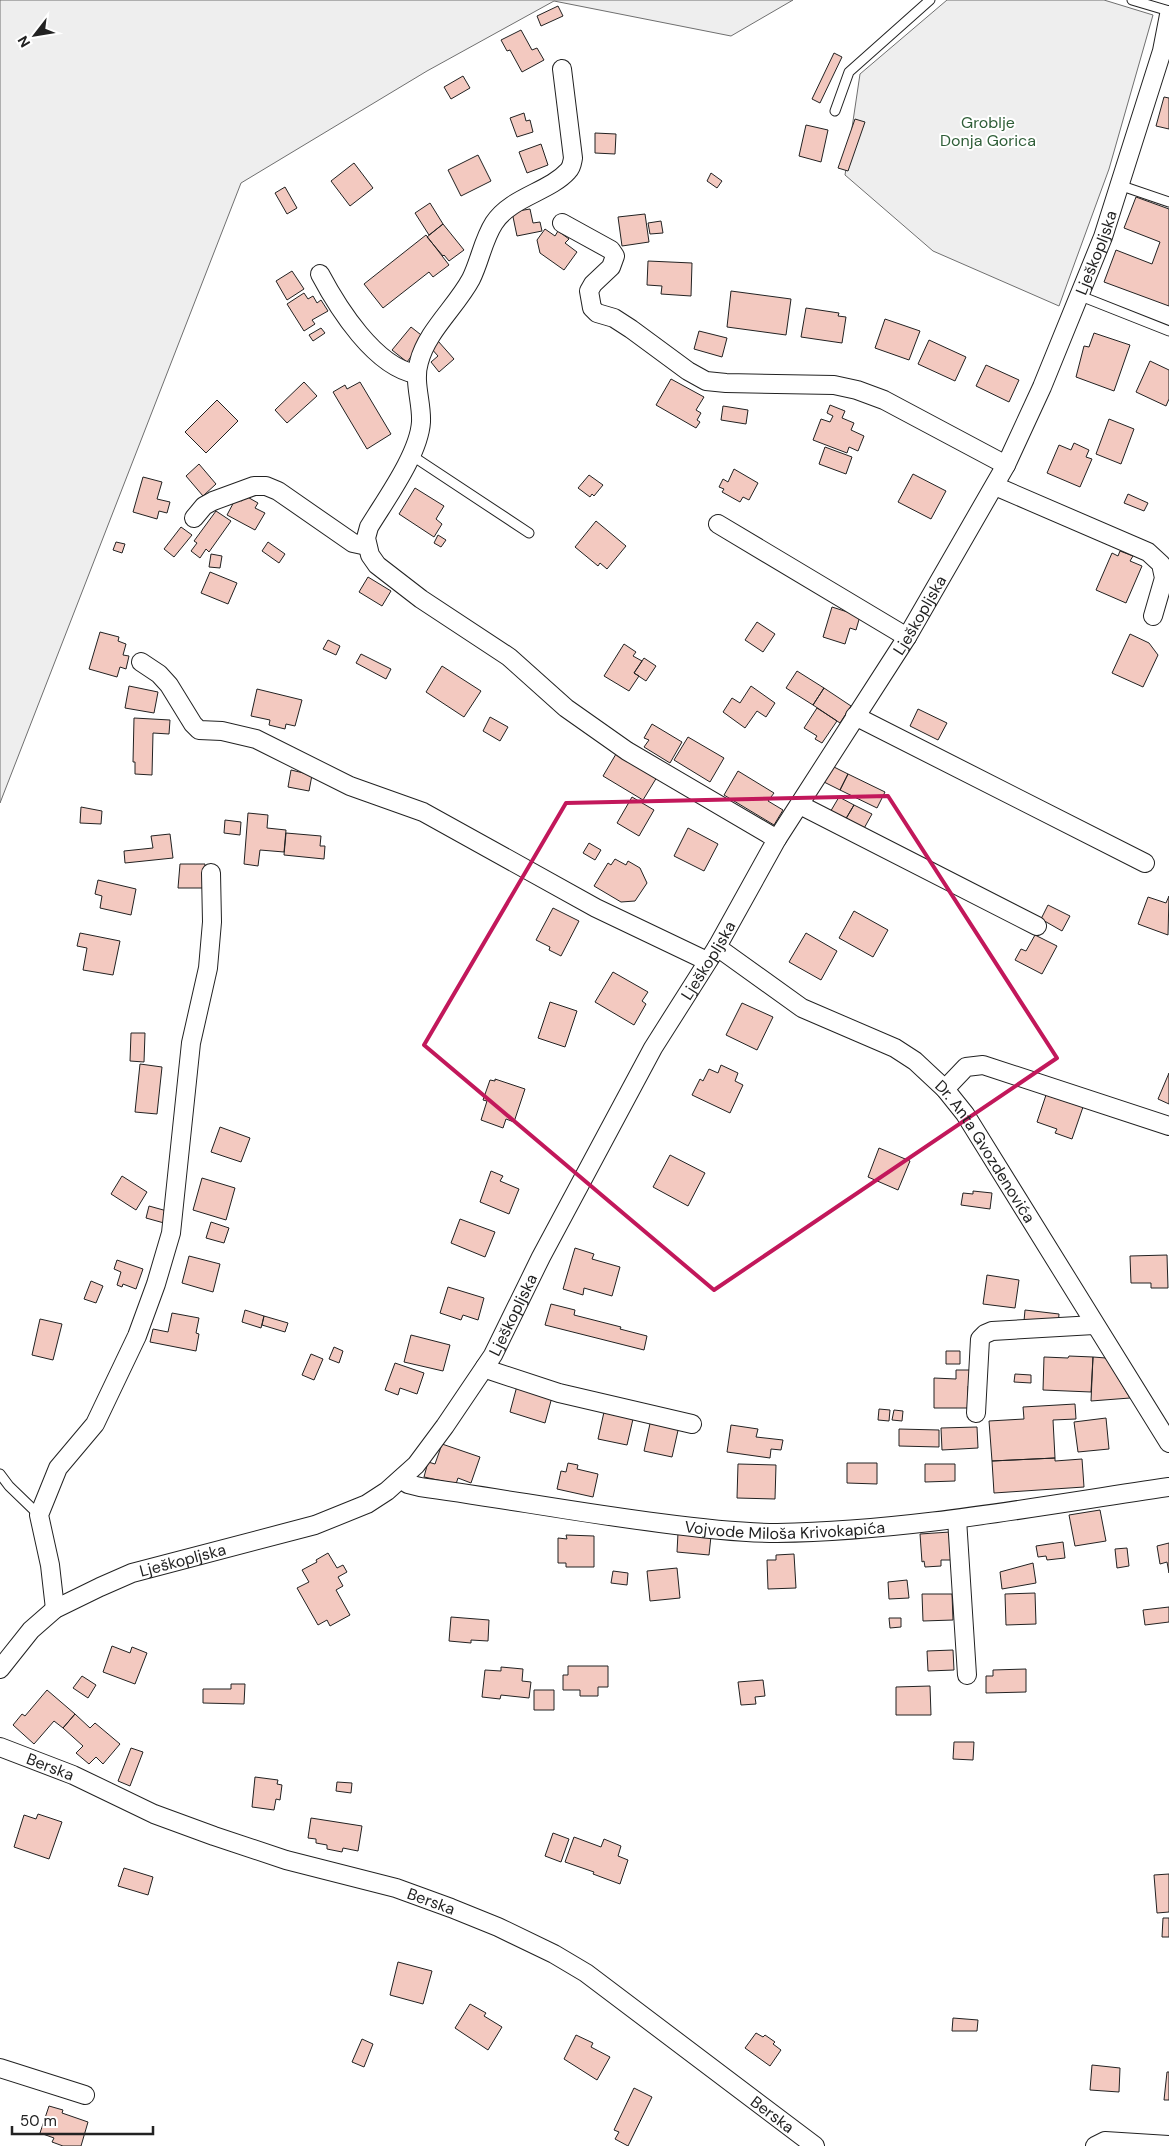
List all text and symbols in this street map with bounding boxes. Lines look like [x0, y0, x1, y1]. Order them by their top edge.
north arrow [10, 10, 60, 60]
text: N [14, 33, 34, 51]
park label: Groblje Donja Gorica [940, 112, 1036, 151]
street label: Lješkopljska [1070, 208, 1121, 298]
street label: Lješkopljska [888, 571, 951, 659]
street label: Lješkopljska [676, 917, 740, 1004]
street label: Dr. Anta Gvozdenovića [931, 1075, 1040, 1227]
street label: Lješkopljska [484, 1270, 542, 1359]
street label: Vojvode Miloša Krivokapića [683, 1516, 886, 1544]
street label: Lješkopljska [137, 1538, 228, 1581]
street label: Berska [24, 1748, 77, 1785]
street label: Berska [405, 1883, 458, 1919]
street label: Berska [747, 2091, 799, 2137]
scale bar [12, 2104, 154, 2136]
text: 50 m [20, 2111, 57, 2131]

